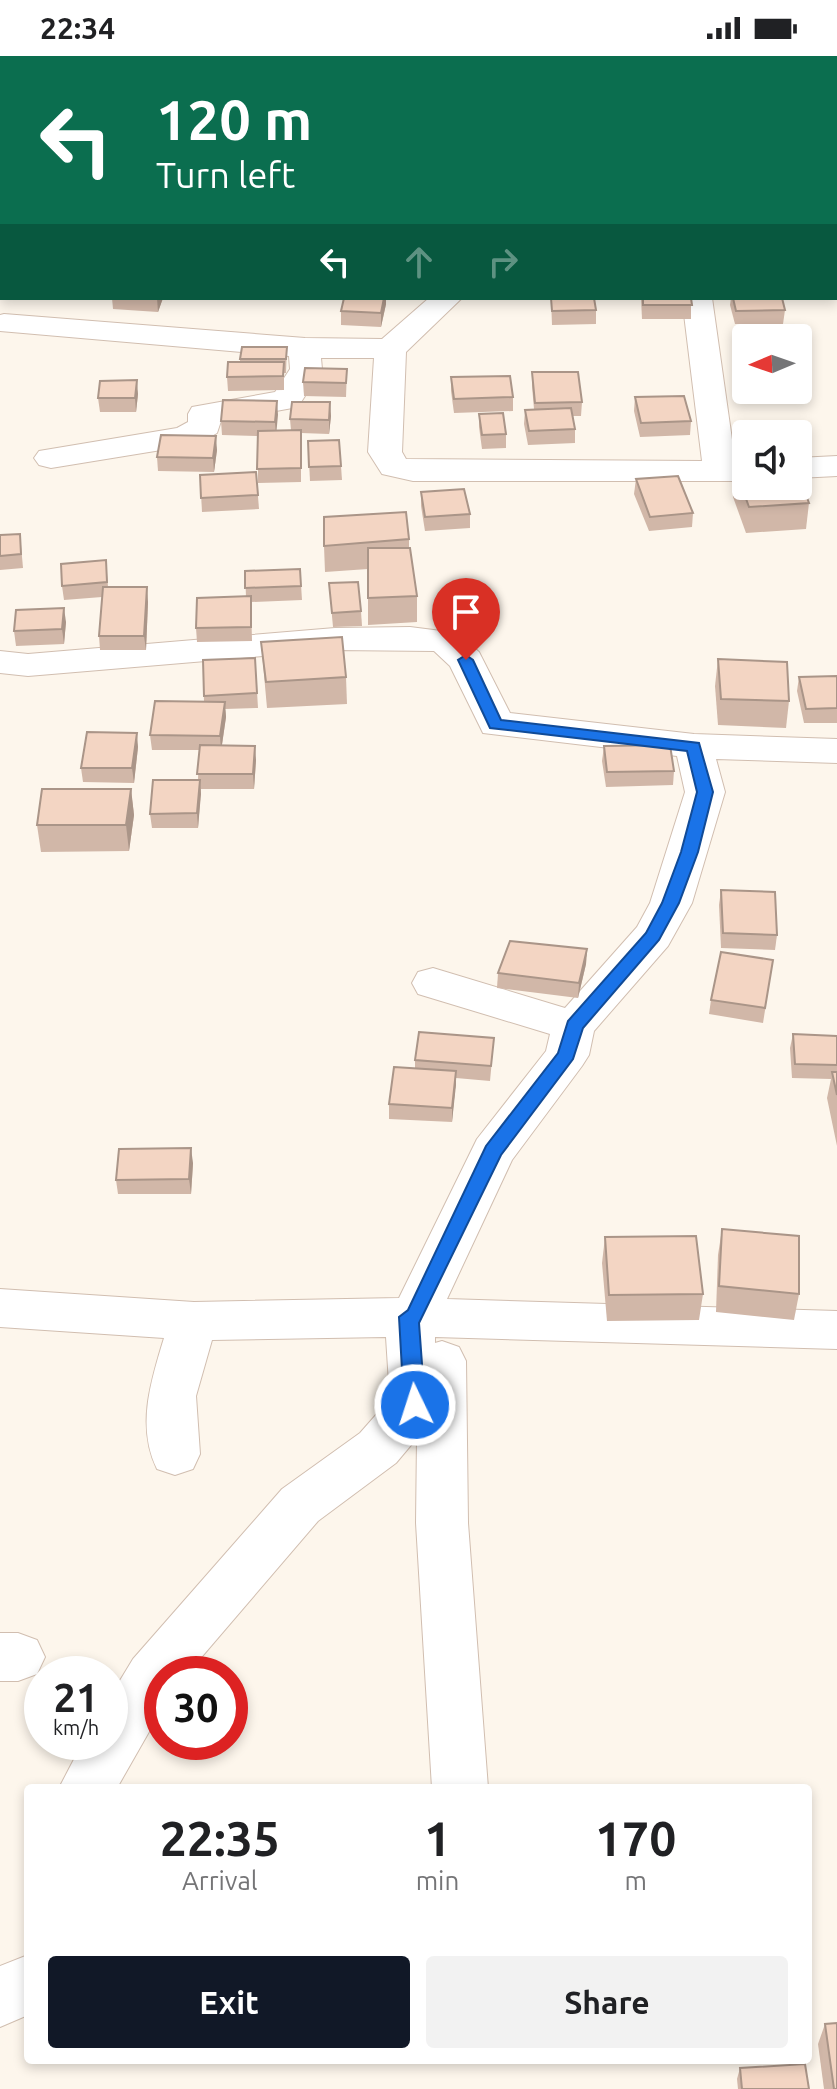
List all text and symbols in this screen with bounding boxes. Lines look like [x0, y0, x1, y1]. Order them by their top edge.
text: 22:34 [40, 11, 115, 45]
icon: left [24, 88, 128, 192]
text: 120 m [156, 88, 312, 151]
text: Turn left [156, 154, 295, 195]
icon: left [313, 240, 357, 284]
icon: ahead [397, 240, 441, 284]
icon: right [481, 240, 525, 284]
north arrow [732, 324, 812, 404]
map controls [732, 324, 812, 500]
button: sound [732, 420, 812, 500]
pin [432, 578, 500, 660]
icon: arrive [444, 590, 488, 634]
position arrow [373, 1363, 457, 1447]
speed limit sign: 30 [144, 1656, 248, 1760]
text: 21 [53, 1675, 99, 1720]
text: km/h [53, 1716, 99, 1739]
text: 22:35 [160, 1811, 280, 1865]
text: 1 [424, 1811, 451, 1865]
text: 170 [595, 1811, 676, 1865]
text: Arrival [182, 1866, 258, 1895]
text: min [416, 1866, 459, 1895]
text: m [624, 1866, 647, 1895]
button: Exit [48, 1956, 410, 2048]
button: Share [426, 1956, 788, 2048]

